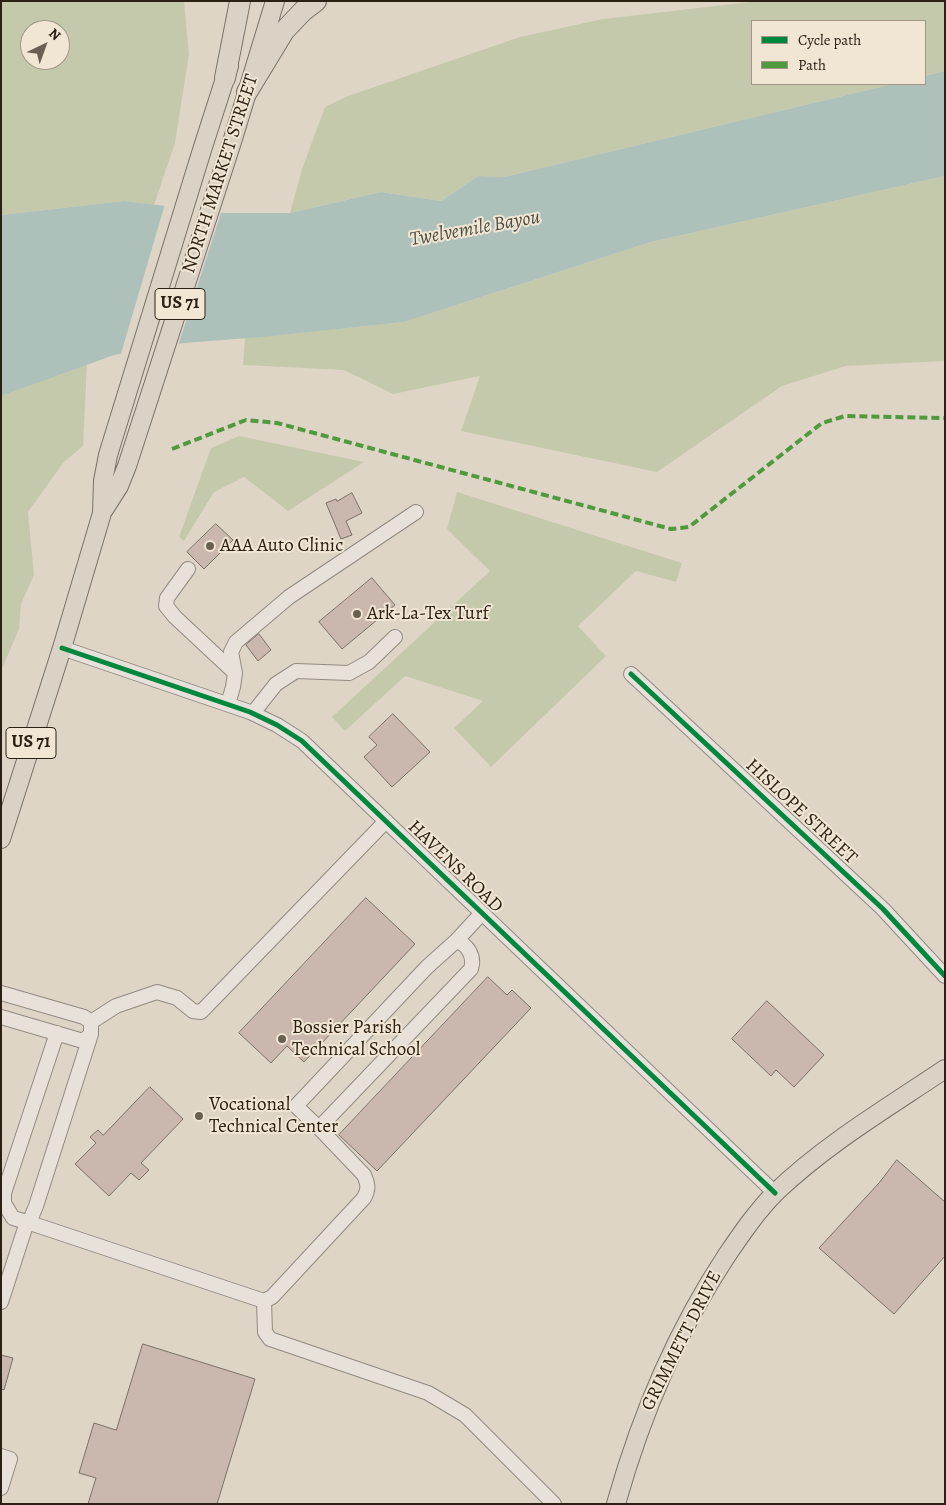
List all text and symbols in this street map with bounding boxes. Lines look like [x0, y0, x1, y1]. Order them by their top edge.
north arrow [20, 20, 70, 70]
legend [751, 20, 926, 85]
text: N [45, 24, 65, 45]
text: Cycle path [798, 30, 861, 50]
text: Path [798, 55, 826, 75]
street label: NORTH MARKET STREET [178, 72, 264, 276]
water label: Twelvemile Bayou [408, 206, 542, 252]
road number: US 71 [155, 288, 205, 320]
place label: AAA Auto Clinic [220, 535, 343, 557]
marker: AAA Auto Clinic [204, 540, 216, 552]
place label: Ark-La-Tex Turf [367, 603, 489, 625]
marker: Ark-La-Tex Turf [351, 608, 363, 620]
road number: US 71 [6, 728, 56, 758]
street label: HISLOPE STREET [740, 754, 862, 870]
street label: HAVENS ROAD [403, 816, 507, 918]
place label: Bossier Parish Technical School [292, 1017, 420, 1061]
marker: Bossier Parish Technical School [276, 1033, 288, 1045]
place label: Vocational Technical Center [209, 1094, 338, 1138]
marker: Vocational Technical Center [193, 1110, 205, 1122]
street label: GRIMMETT DRIVE [637, 1267, 727, 1415]

